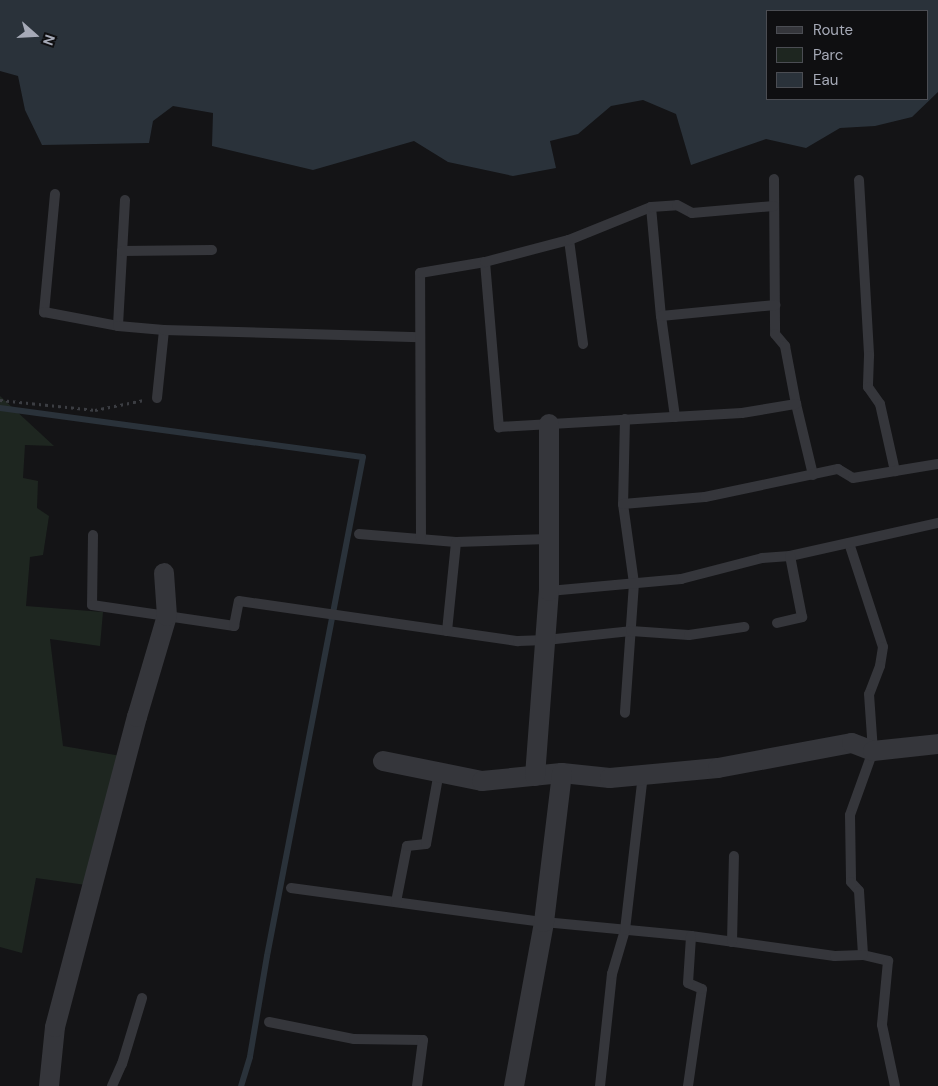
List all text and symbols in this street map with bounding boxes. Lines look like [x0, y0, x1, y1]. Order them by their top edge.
north arrow [10, 10, 60, 60]
legend [766, 10, 928, 100]
text: Route [813, 20, 853, 40]
text: N [39, 32, 59, 48]
text: Parc [813, 45, 843, 65]
text: Eau [813, 70, 838, 90]

